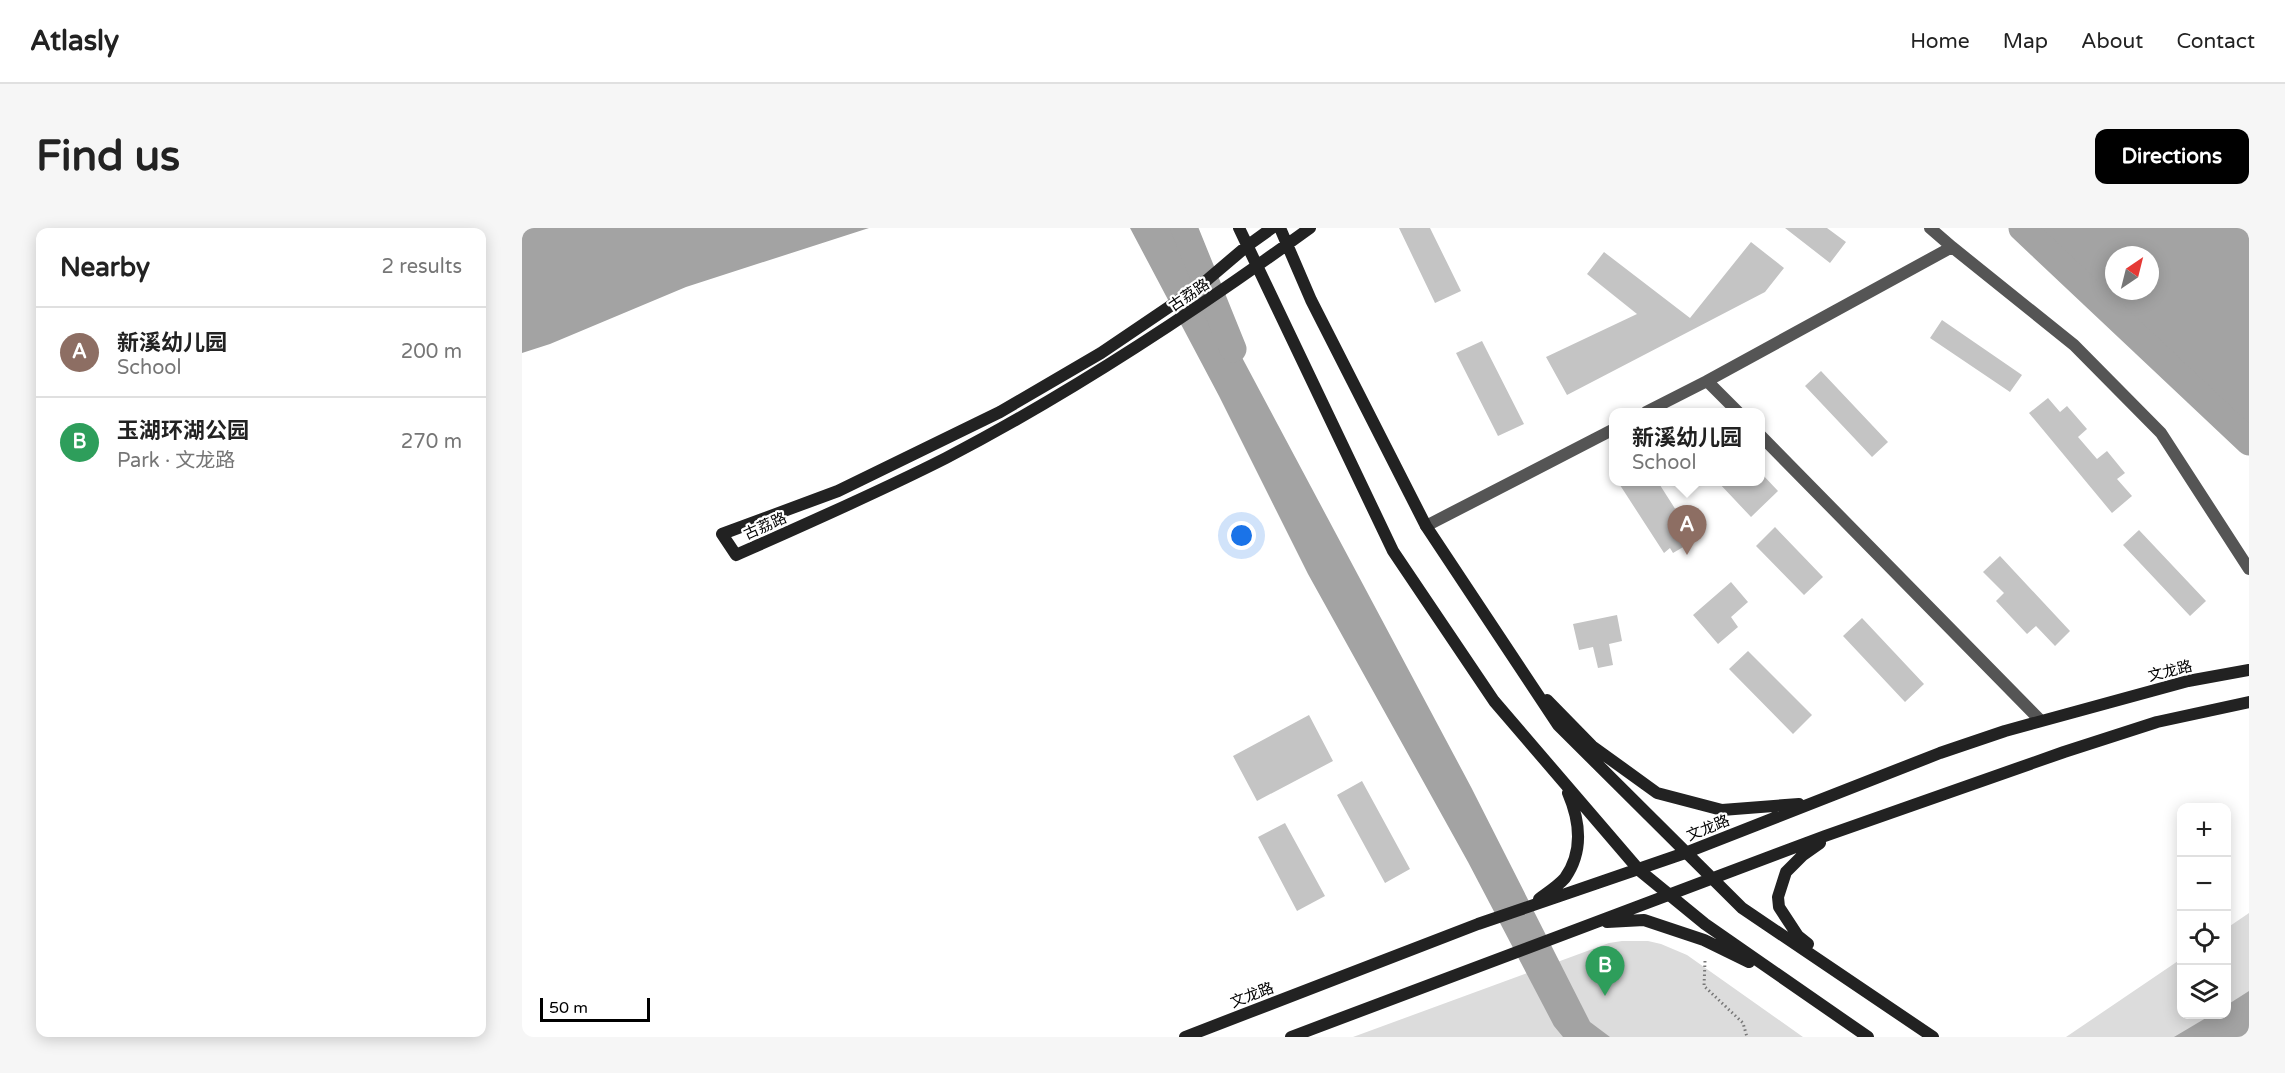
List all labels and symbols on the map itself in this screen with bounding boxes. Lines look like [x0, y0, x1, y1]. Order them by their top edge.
north arrow [2105, 246, 2159, 300]
street label: 古荔路 [1165, 275, 1213, 315]
pin: A [1668, 506, 1706, 555]
street label: 古荔路 [741, 509, 789, 543]
your location [1227, 521, 1256, 550]
street label: 文龙路 [2146, 657, 2194, 685]
street label: 文龙路 [1684, 811, 1732, 845]
pin: B [1586, 946, 1624, 996]
street label: 文龙路 [1228, 979, 1276, 1011]
scale bar [540, 995, 650, 1022]

